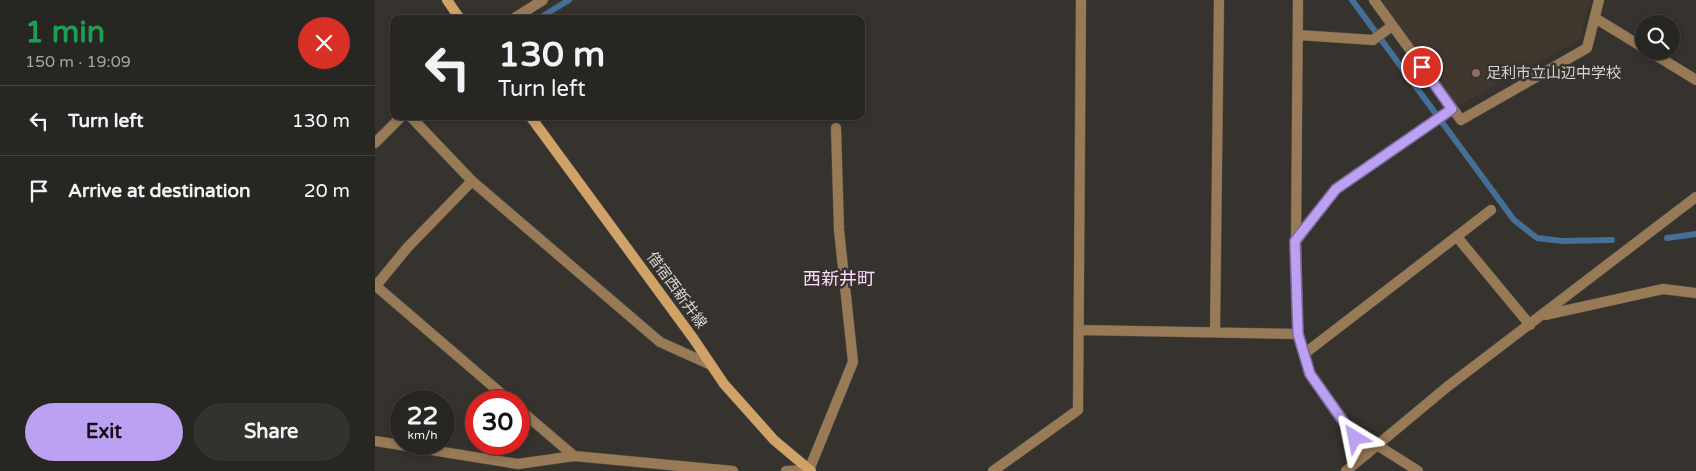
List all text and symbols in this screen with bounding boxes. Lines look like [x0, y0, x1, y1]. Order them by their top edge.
text: 1 min [25, 14, 105, 51]
map controls [1635, 15, 1680, 60]
button: search [1635, 15, 1680, 60]
button: close [298, 17, 350, 69]
text: 130 m [498, 34, 605, 76]
icon: left [415, 35, 480, 100]
pin [1401, 46, 1443, 88]
text: 150 m · 19:09 [25, 52, 131, 72]
icon: arrive [1408, 53, 1436, 81]
place label: 足利市立山辺中学校 [1486, 64, 1621, 82]
marker: 足利市立山辺中学校 [1470, 67, 1482, 79]
text: Turn left [498, 76, 586, 102]
icon: left [25, 107, 53, 135]
text: Turn left [68, 110, 144, 132]
text: 130 m [292, 110, 350, 132]
icon: arrive [25, 177, 53, 205]
text: Arrive at destination [68, 180, 251, 202]
text: 20 m [304, 180, 350, 202]
street label: 借宿西新井線 [643, 248, 711, 332]
district label: 西新井町 [803, 268, 875, 290]
speed limit sign: 30 [465, 390, 530, 455]
text: 22 [407, 401, 438, 431]
button: Exit [25, 403, 183, 461]
button: Share [193, 403, 350, 461]
position arrow [1328, 411, 1380, 463]
text: km/h [407, 428, 438, 442]

